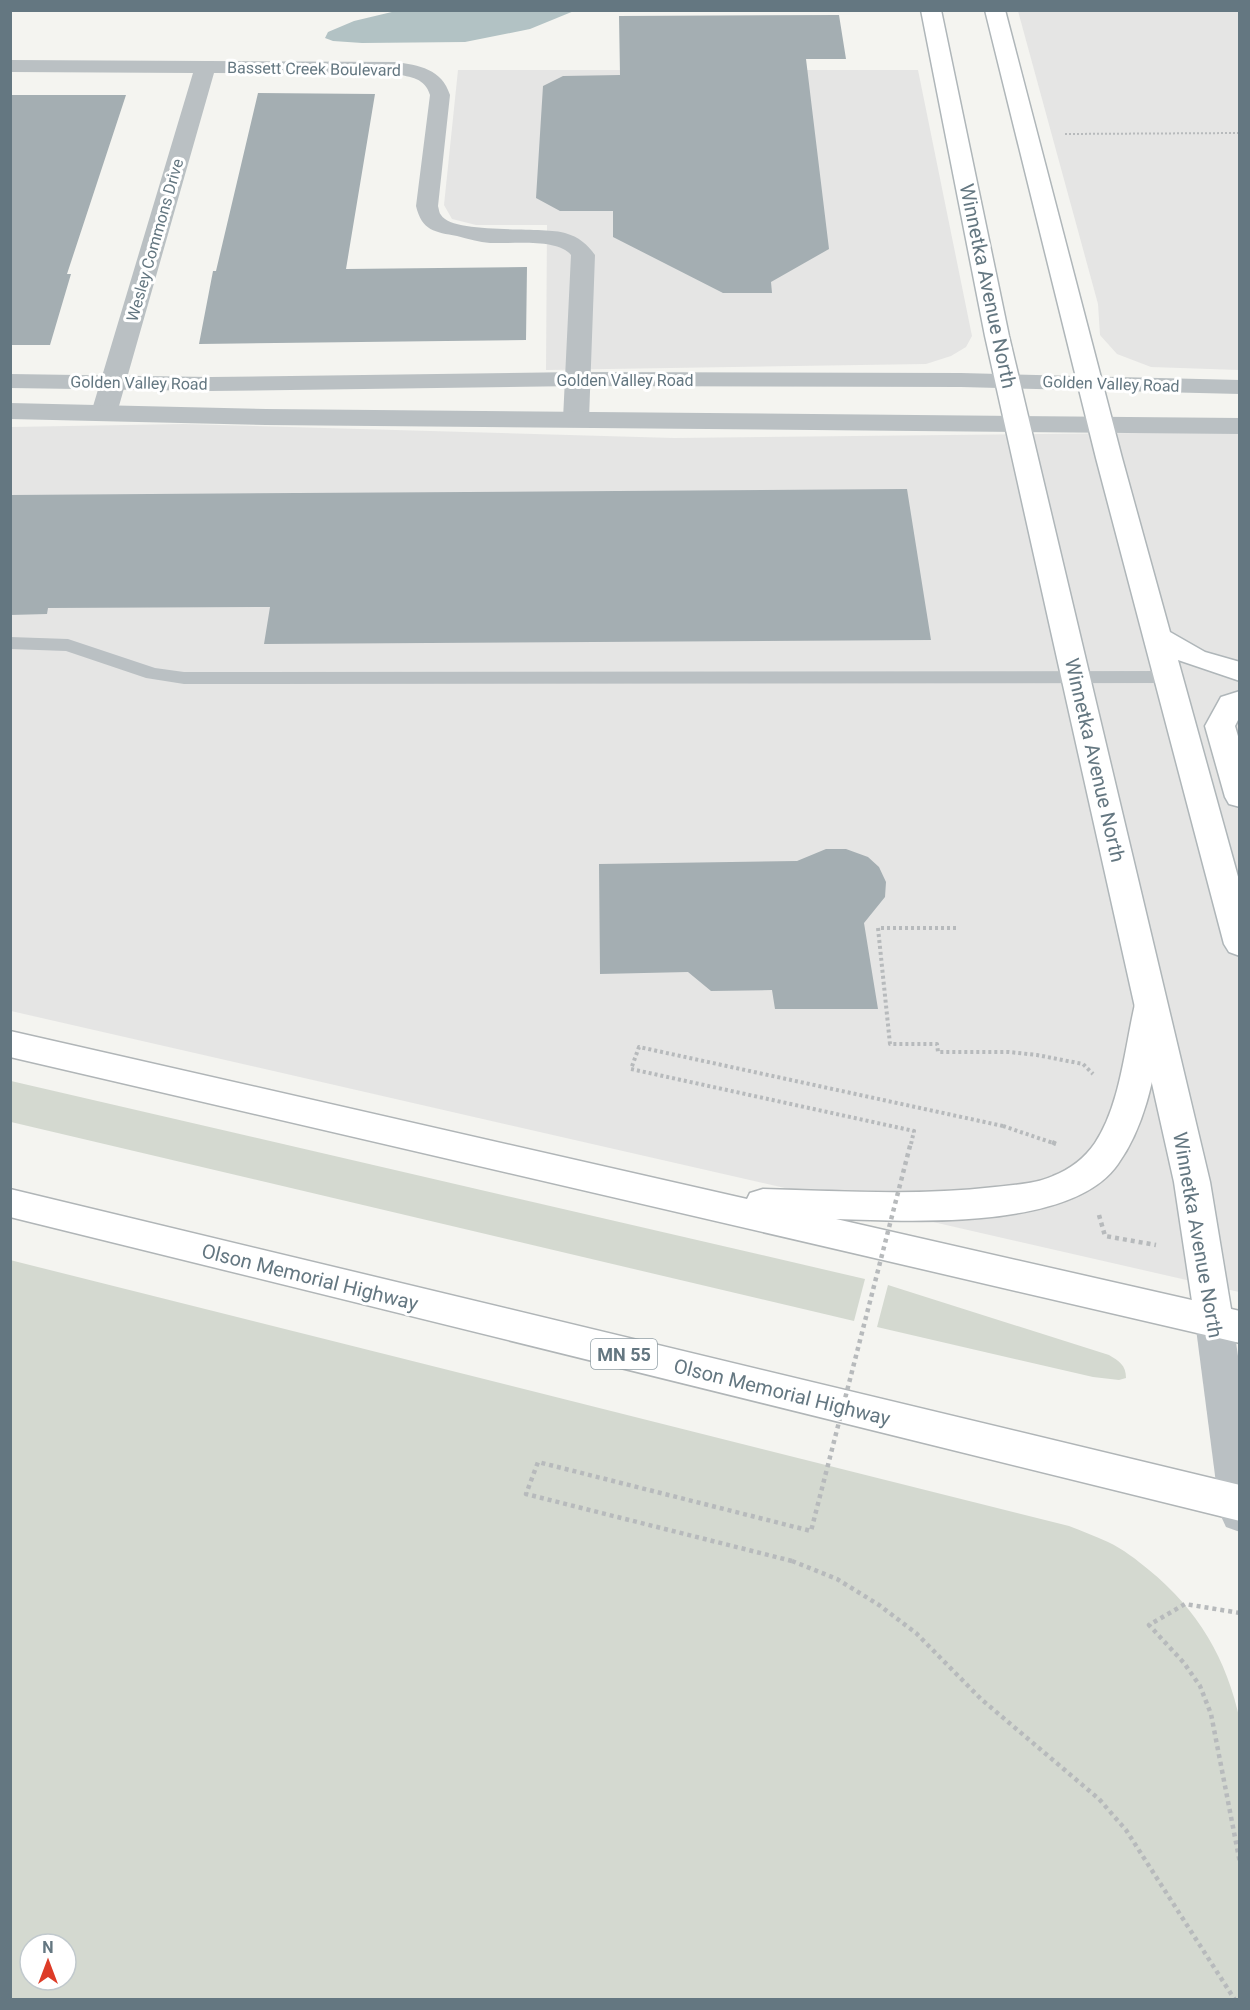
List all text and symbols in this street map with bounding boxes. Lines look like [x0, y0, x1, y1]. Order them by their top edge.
street label: Bassett Creek Boulevard [227, 58, 401, 80]
street label: Wesley Commons Drive [123, 157, 187, 323]
street label: Winnetka Avenue North [955, 181, 1021, 391]
street label: Golden Valley Road [556, 371, 694, 390]
street label: Golden Valley Road [70, 372, 208, 394]
street label: Golden Valley Road [1042, 372, 1180, 396]
street label: Winnetka Avenue North [1060, 656, 1130, 864]
street label: Winnetka Avenue North [1168, 1130, 1228, 1340]
street label: Olson Memorial Highway [199, 1238, 421, 1316]
road number: MN 55 [591, 1339, 657, 1369]
street label: Olson Memorial Highway [671, 1353, 893, 1431]
north arrow [18, 1932, 78, 1992]
text: N [42, 1938, 54, 1957]

